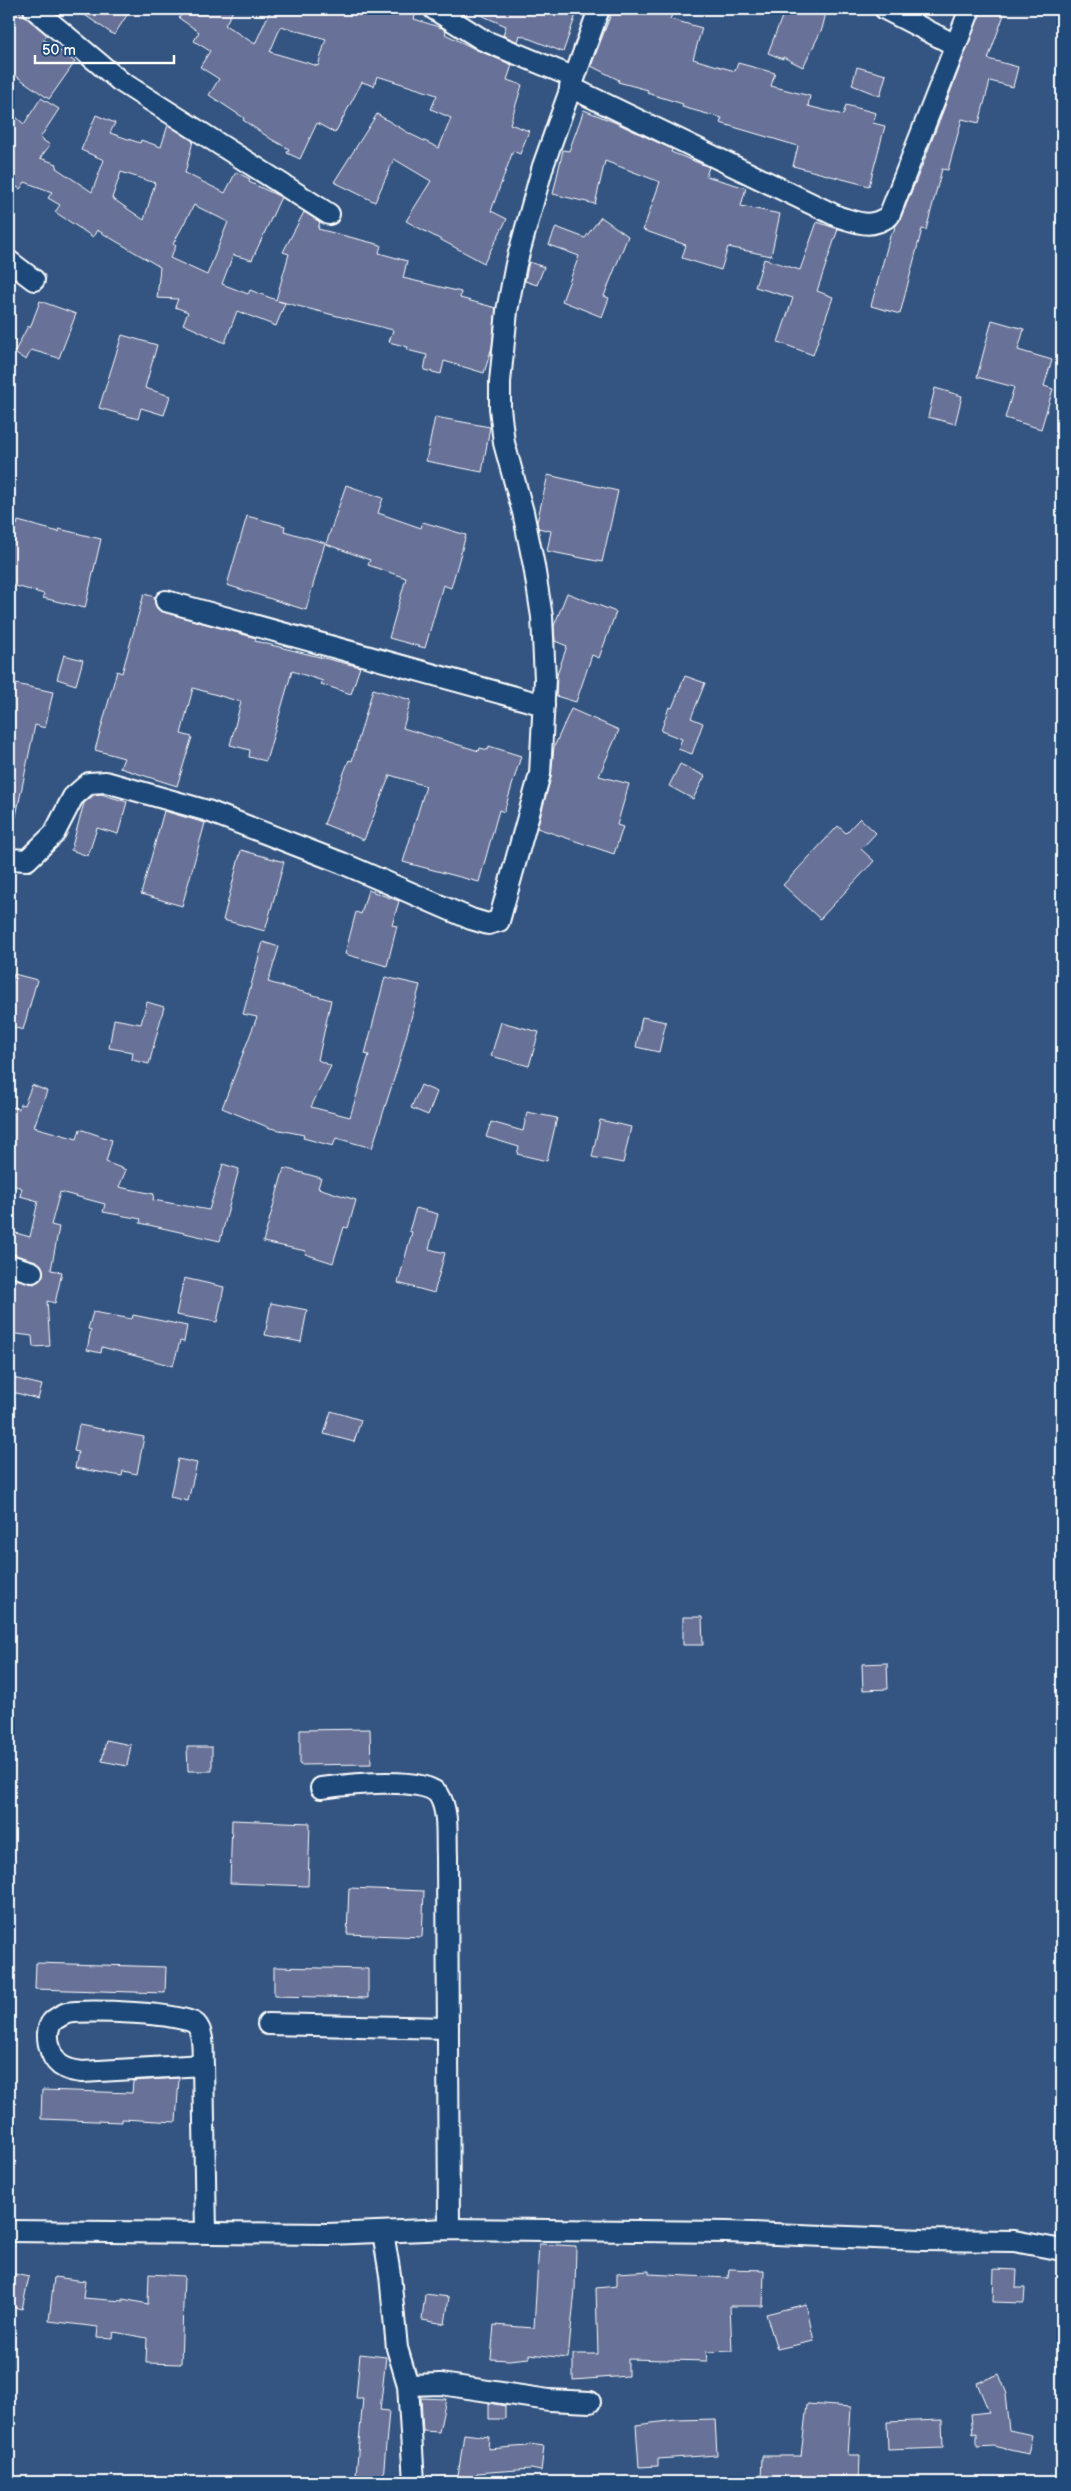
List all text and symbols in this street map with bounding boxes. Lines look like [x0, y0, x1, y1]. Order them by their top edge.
scale bar [35, 32, 174, 64]
text: 50 m [42, 41, 76, 60]

